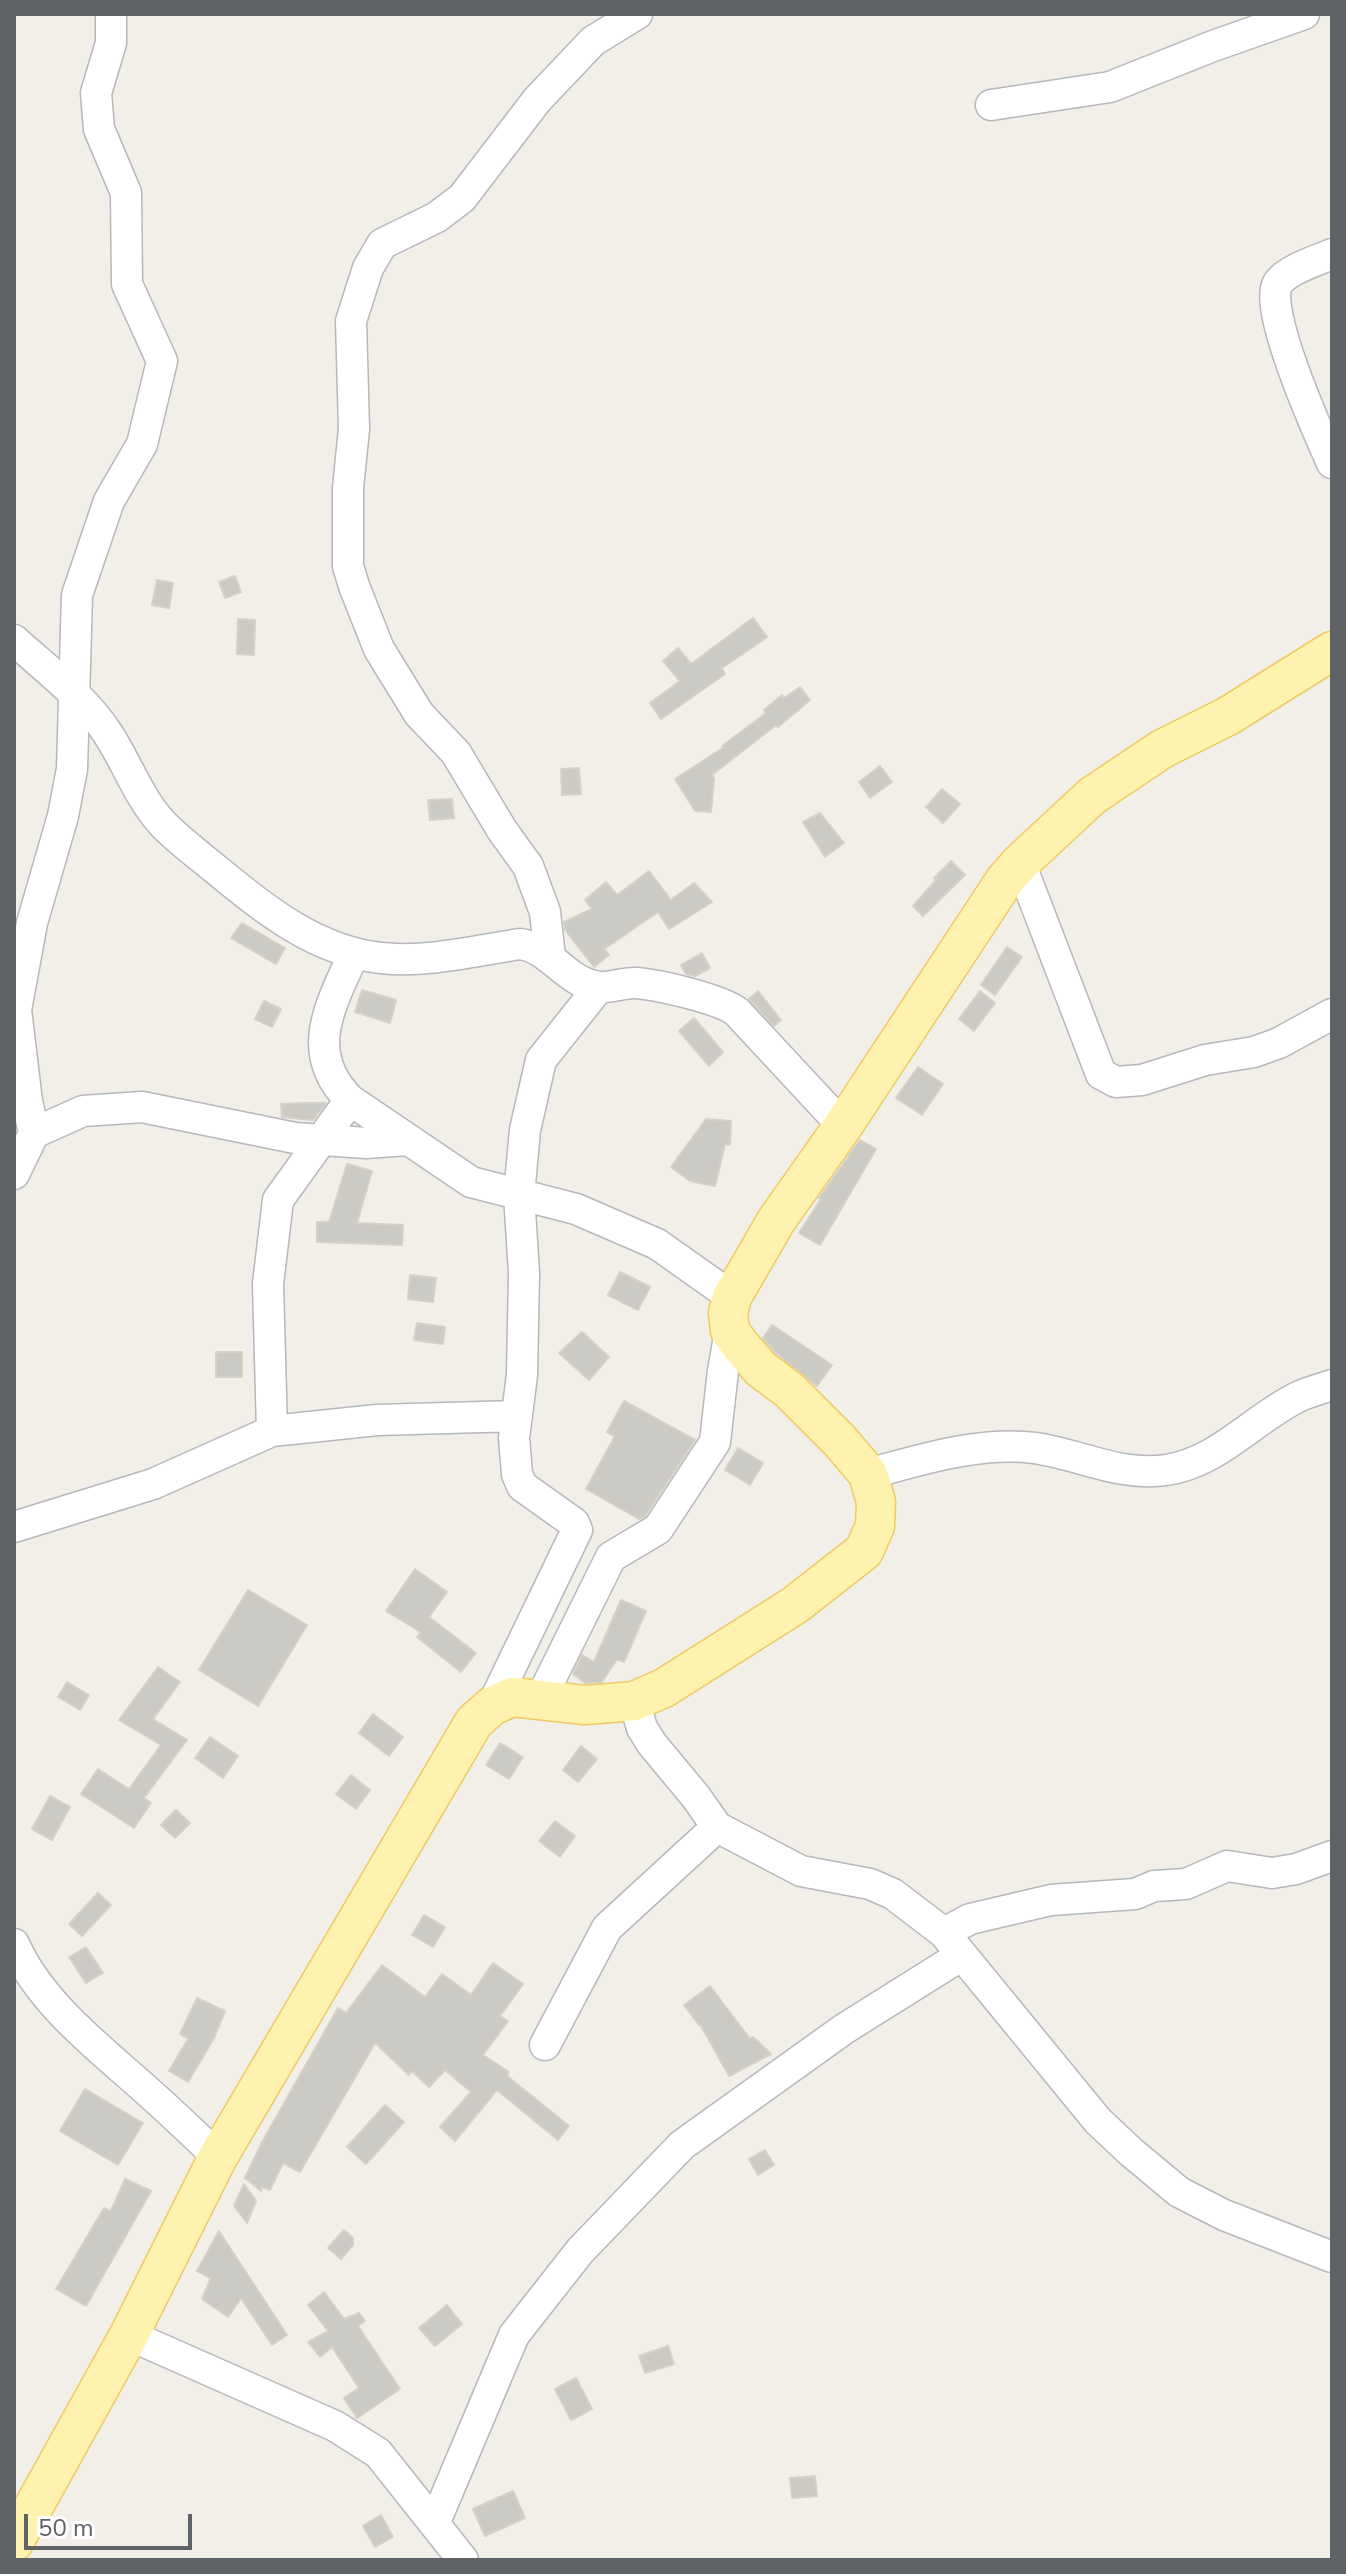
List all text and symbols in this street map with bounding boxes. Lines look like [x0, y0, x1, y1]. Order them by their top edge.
scale bar [28, 2498, 196, 2548]
text: 50 m [38, 2512, 94, 2544]

